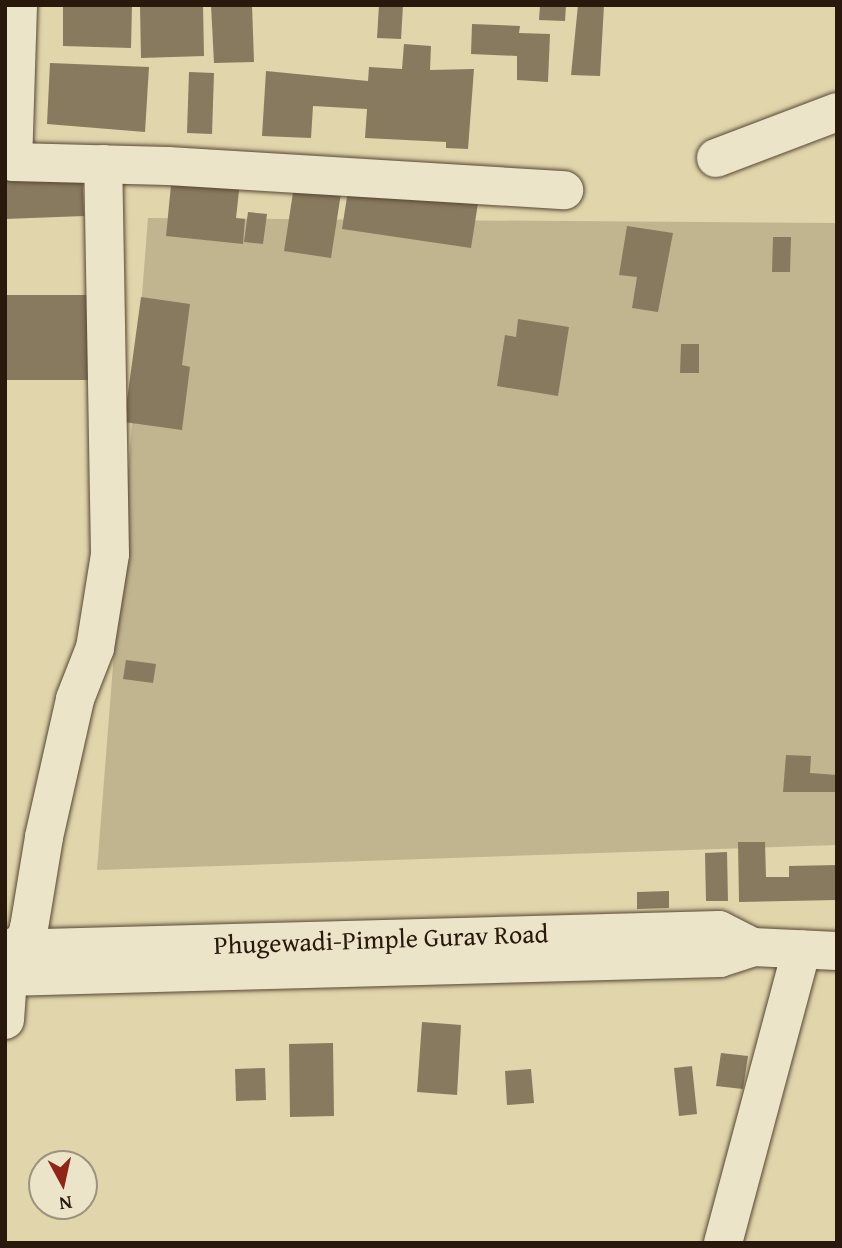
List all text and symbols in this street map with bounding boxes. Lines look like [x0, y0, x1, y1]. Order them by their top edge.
street label: Phugewadi-Pimple Gurav Road [213, 918, 549, 960]
north arrow [28, 1150, 98, 1220]
text: N [57, 1189, 74, 1219]

